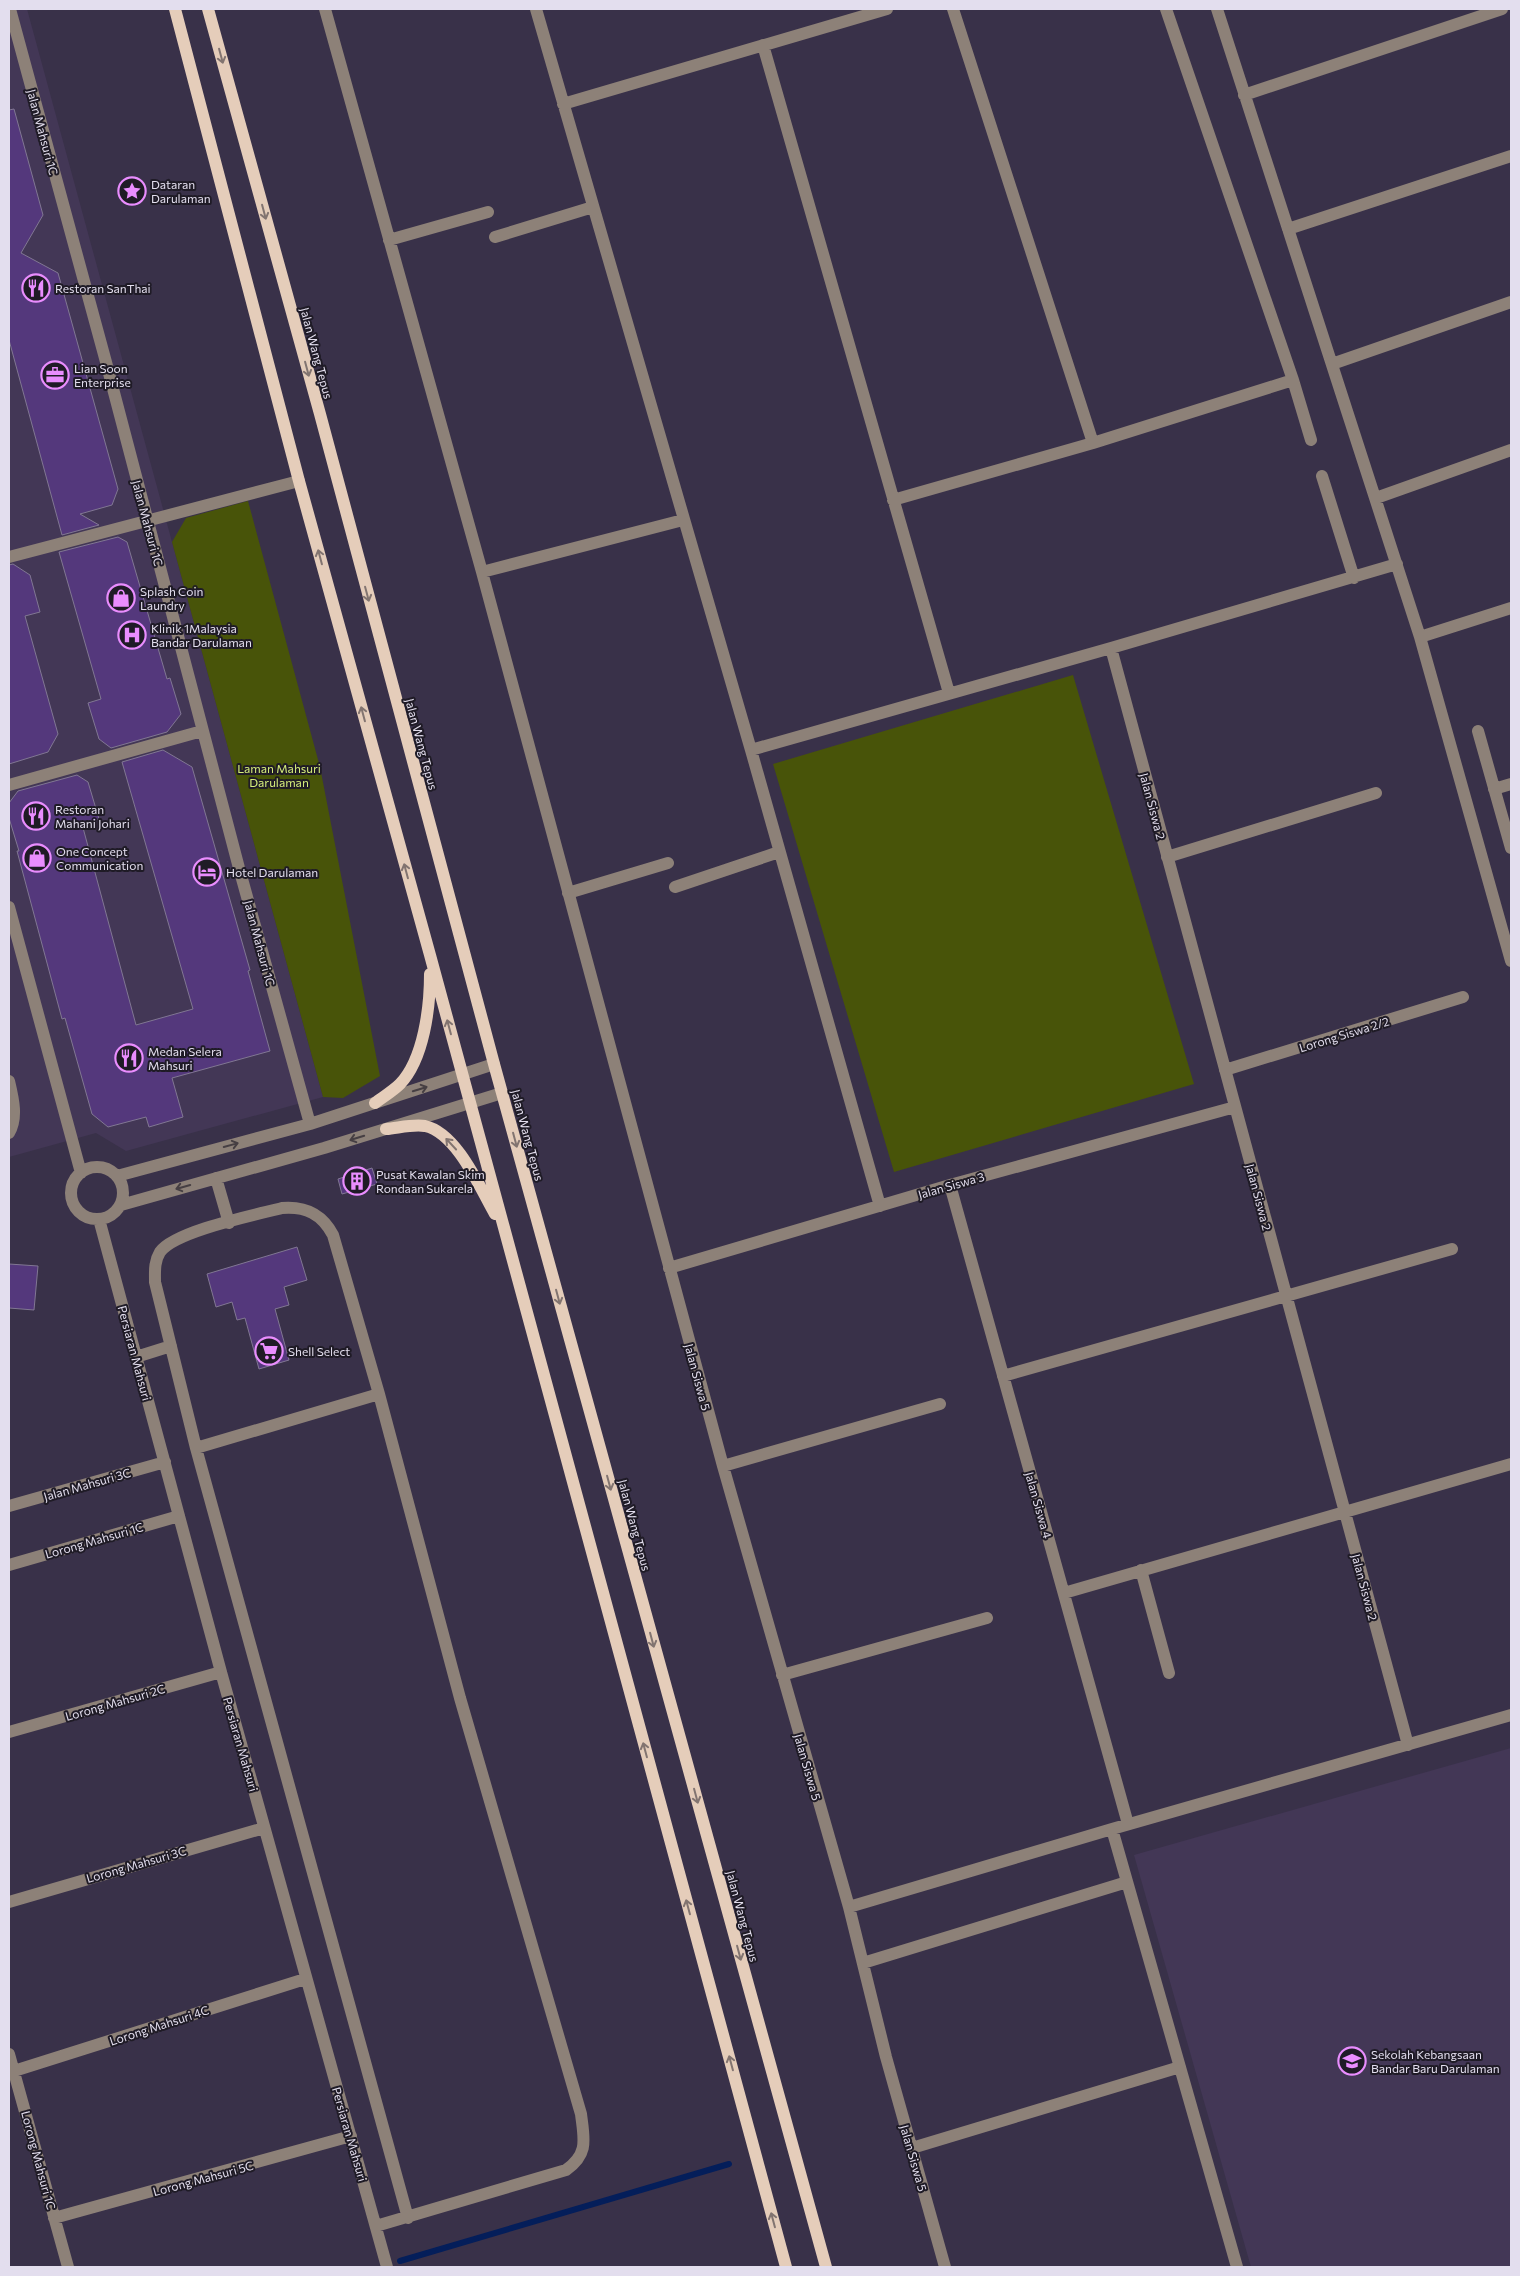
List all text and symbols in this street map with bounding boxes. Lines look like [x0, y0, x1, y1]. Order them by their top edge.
one-way arrow [217, 47, 226, 63]
street label: Jalan Mahsuri 1C [24, 87, 61, 177]
place icon: Dataran Darulaman [117, 176, 147, 206]
place label: Dataran Darulaman [151, 177, 211, 205]
one-way arrow [260, 204, 269, 220]
restaurant icon: Restoran SanThai [21, 273, 51, 303]
place label: Restoran SanThai [55, 281, 151, 295]
street label: Jalan Wang Tepus [297, 306, 336, 401]
office icon: Lian Soon Enterprise [40, 360, 70, 390]
place label: Lian Soon Enterprise [74, 361, 131, 389]
one-way arrow [303, 361, 313, 377]
street label: Jalan Mahsuri 1C [129, 478, 166, 568]
one-way arrow [314, 550, 324, 566]
shop icon: Splash Coin Laundry [106, 583, 136, 613]
place label: Splash Coin Laundry [140, 584, 203, 612]
one-way arrow [363, 585, 372, 601]
hospital icon: Klinik 1Malaysia Bandar Darulaman [117, 620, 147, 650]
place label: Klinik 1Malaysia Bandar Darulaman [151, 621, 252, 649]
street label: Jalan Wang Tepus [402, 697, 441, 792]
one-way arrow [358, 706, 367, 722]
park label: Laman Mahsuri Darulaman [237, 761, 321, 789]
street label: Jalan Siswa 2 [1136, 771, 1169, 841]
restaurant icon: Restoran Mahani Johari [21, 801, 51, 831]
place label: Restoran Mahani Johari [55, 802, 130, 831]
shop icon: One Concept Communication [22, 843, 52, 873]
place label: One Concept Communication [56, 844, 143, 872]
hotel icon: Hotel Darulaman [192, 857, 222, 887]
one-way arrow [401, 863, 411, 879]
place label: Hotel Darulaman [226, 865, 318, 879]
street label: Jalan Mahsuri 1C [241, 898, 278, 988]
street label: Lorong Siswa 2/2 [1297, 1014, 1391, 1054]
one-way arrow [444, 1020, 453, 1036]
restaurant icon: Medan Selera Mahsuri [114, 1043, 144, 1073]
place label: Medan Selera Mahsuri [148, 1044, 222, 1072]
one-way arrow [412, 1083, 428, 1093]
street label: Jalan Wang Tepus [508, 1088, 547, 1183]
one-way arrow [511, 1132, 520, 1148]
one-way arrow [349, 1134, 365, 1143]
one-way arrow [445, 1138, 457, 1150]
one-way arrow [223, 1140, 239, 1149]
street label: Jalan Siswa 2 [1242, 1162, 1275, 1232]
building icon: Pusat Kawalan Skim Rondaan Sukarela [342, 1166, 372, 1196]
place label: Pusat Kawalan Skim Rondaan Sukarela [376, 1167, 485, 1195]
street label: Jalan Siswa 3 [916, 1169, 986, 1202]
one-way arrow [176, 1183, 192, 1193]
one-way arrow [554, 1288, 563, 1304]
street label: Persiaran Mahsuri [116, 1304, 154, 1402]
supermarket icon: Shell Select [254, 1336, 284, 1366]
street label: Jalan Siswa 5 [681, 1342, 714, 1412]
place label: Shell Select [288, 1344, 350, 1358]
street label: Jalan Mahsuri 3C [42, 1465, 133, 1504]
street label: Jalan Siswa 4 [1022, 1470, 1055, 1540]
one-way arrow [605, 1474, 615, 1490]
street label: Jalan Wang Tepus [615, 1478, 654, 1573]
street label: Lorong Mahsuri 1C [43, 1519, 145, 1561]
street label: Jalan Siswa 2 [1348, 1552, 1381, 1622]
one-way arrow [648, 1631, 658, 1647]
street label: Lorong Mahsuri 2C [63, 1681, 167, 1723]
street label: Persiaran Mahsuri [221, 1695, 261, 1793]
street label: Jalan Siswa 5 [791, 1732, 824, 1802]
one-way arrow [640, 1742, 650, 1758]
one-way arrow [691, 1788, 701, 1804]
street label: Lorong Mahsuri 3C [84, 1843, 188, 1885]
street label: Jalan Wang Tepus [723, 1869, 762, 1964]
one-way arrow [683, 1899, 692, 1915]
one-way arrow [735, 1944, 744, 1960]
street label: Lorong Mahsuri 4C [107, 2002, 211, 2048]
school or university icon: Sekolah Kebangsaan Bandar Baru Darulaman [1337, 2046, 1367, 2076]
place label: Sekolah Kebangsaan Bandar Baru Darulaman [1371, 2047, 1500, 2075]
one-way arrow [725, 2056, 735, 2072]
street label: Persiaran Mahsuri [330, 2085, 370, 2183]
street label: Lorong Mahsuri 1C [19, 2109, 59, 2211]
street label: Jalan Siswa 5 [897, 2123, 930, 2193]
street label: Lorong Mahsuri 5C [151, 2158, 255, 2198]
one-way arrow [768, 2213, 778, 2229]

